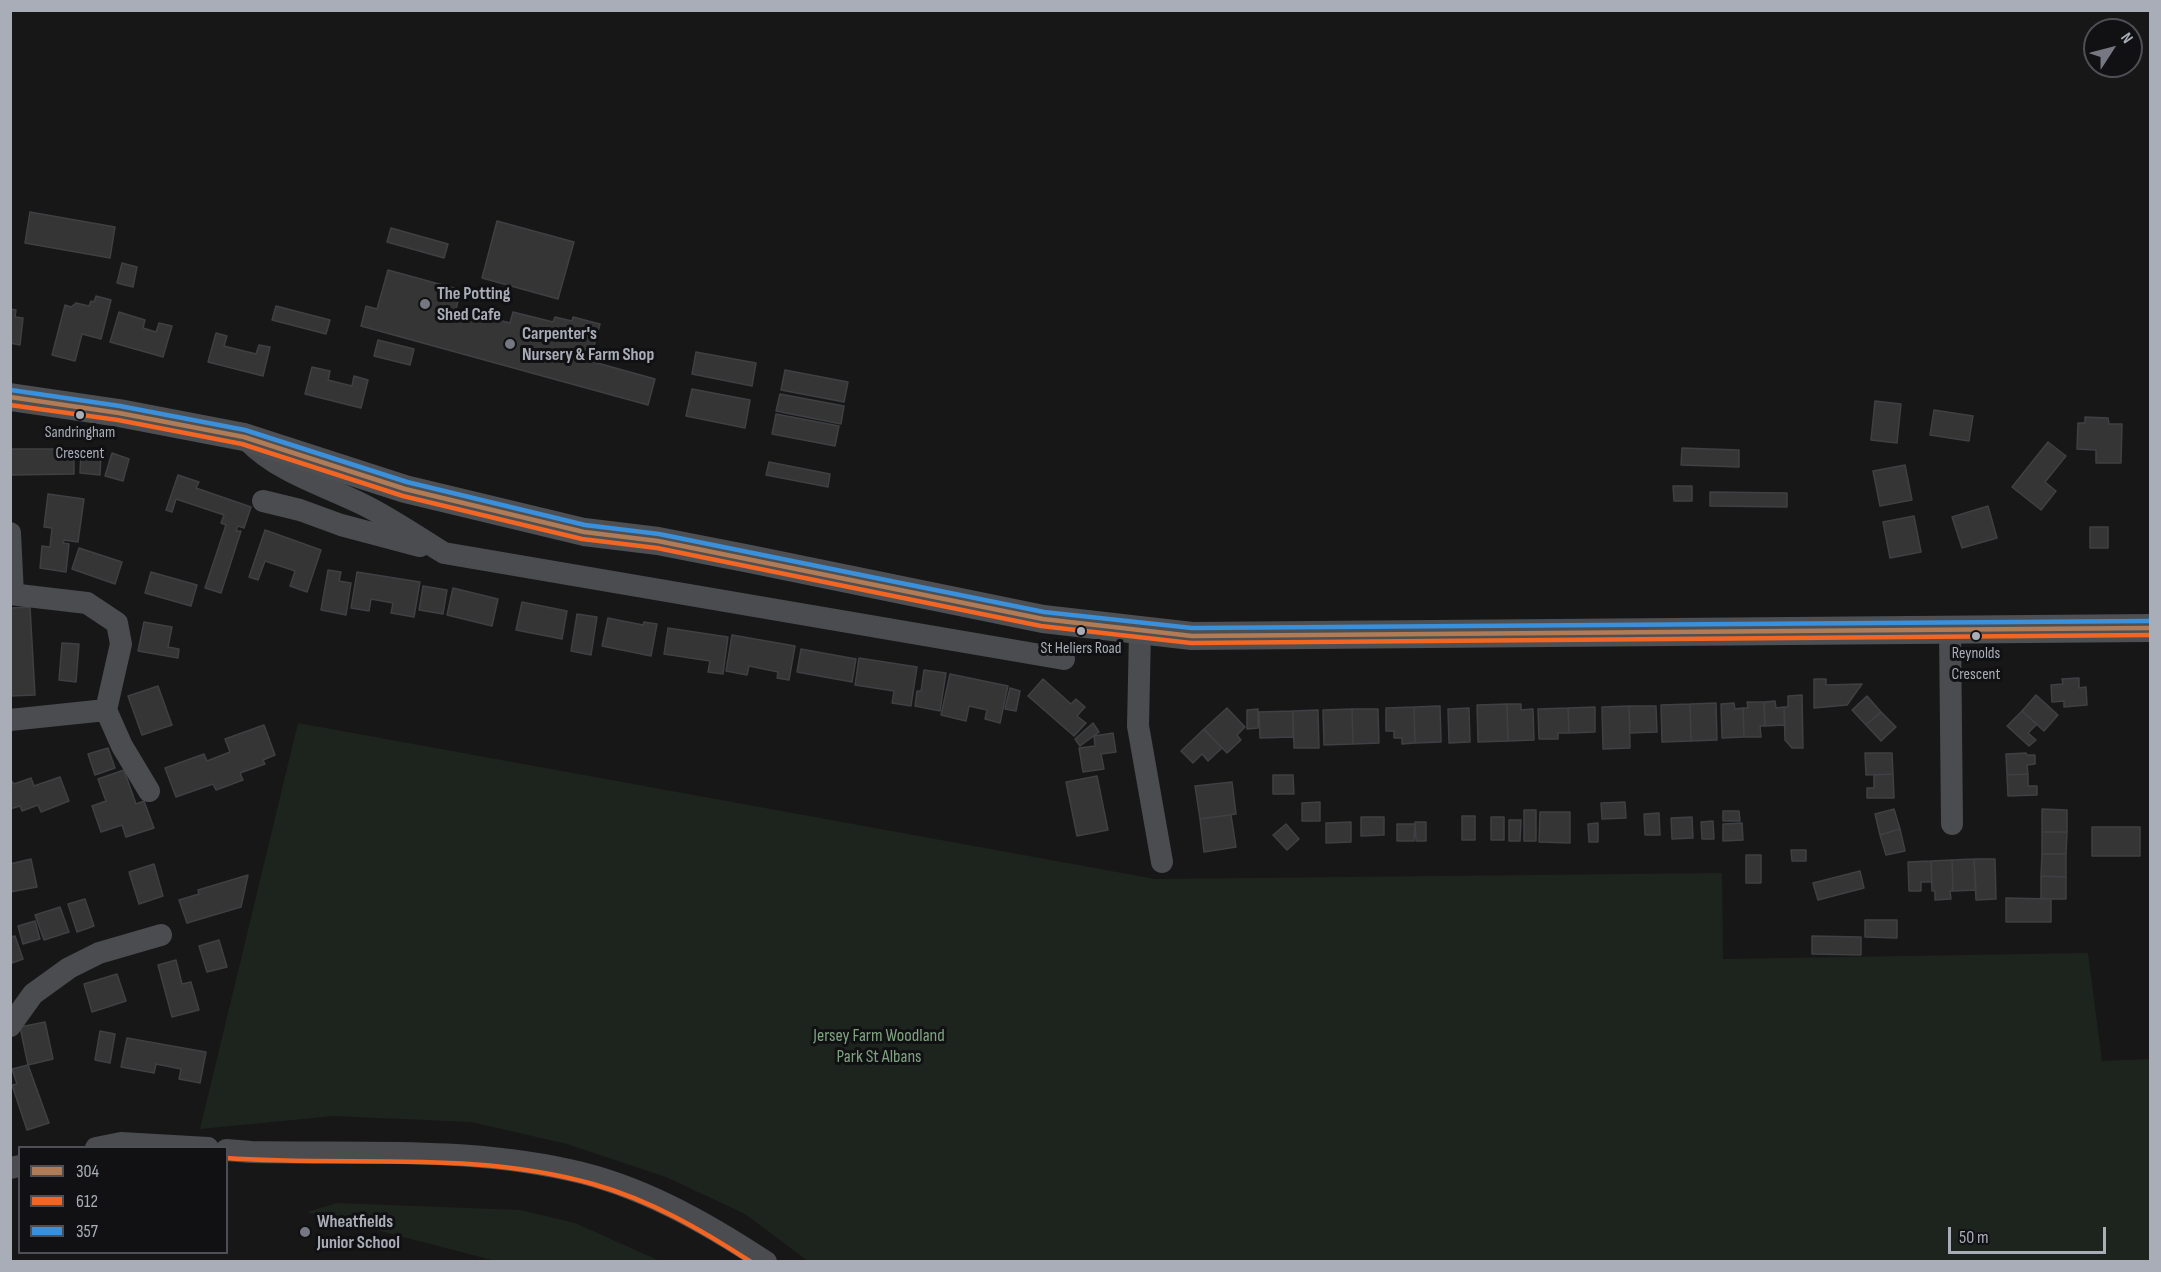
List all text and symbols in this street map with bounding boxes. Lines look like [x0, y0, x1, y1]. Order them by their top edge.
north arrow [2083, 18, 2143, 78]
text: N [2116, 29, 2137, 47]
place label: The Potting Shed Cafe [437, 283, 510, 326]
marker: The Potting Shed Cafe [418, 297, 432, 311]
place label: Carpenter's Nursery & Farm Shop [522, 323, 654, 366]
marker: Carpenter's Nursery & Farm Shop [503, 337, 517, 351]
marker: Sandringham Crescent [74, 409, 86, 421]
place label: Sandringham Crescent [45, 423, 115, 461]
marker: St Heliers Road [1075, 625, 1087, 637]
marker: Reynolds Crescent [1970, 630, 1982, 642]
place label: St Heliers Road [1041, 639, 1121, 659]
place label: Reynolds Crescent [1952, 644, 2000, 682]
park label: Jersey Farm Woodland Park St Albans [813, 1025, 945, 1068]
legend [18, 1146, 228, 1254]
text: 304 [76, 1161, 99, 1182]
text: 612 [76, 1191, 98, 1212]
place label: Wheatfields Junior School [317, 1211, 400, 1254]
scale bar [1951, 1215, 2108, 1253]
text: 357 [76, 1221, 98, 1242]
marker: Wheatfields Junior School [298, 1225, 312, 1239]
text: 50 m [1959, 1227, 1989, 1248]

